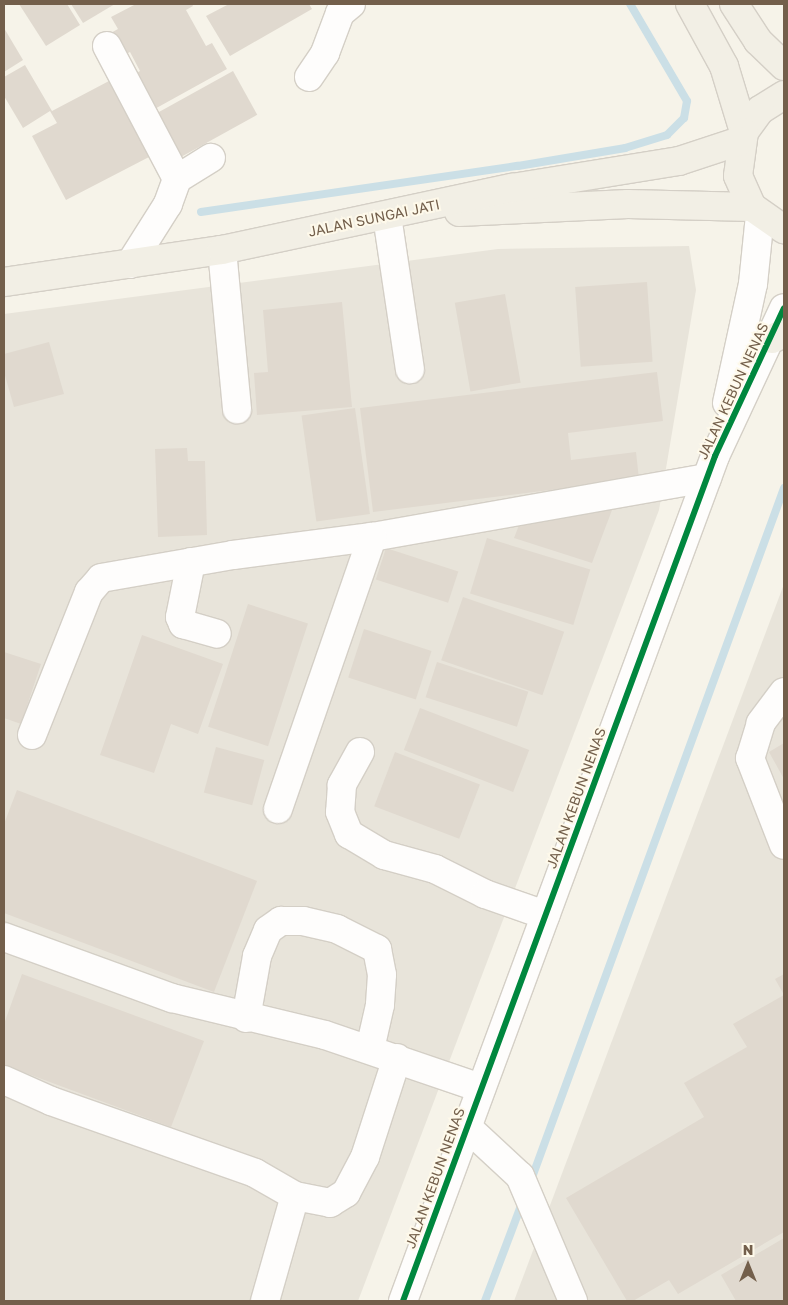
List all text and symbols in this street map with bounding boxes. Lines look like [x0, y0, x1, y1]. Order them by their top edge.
street label: JALAN SUNGAI JATI [307, 196, 441, 240]
street label: JALAN KEBUN NENAS [694, 320, 772, 462]
street label: JALAN KEBUN NENAS [543, 725, 609, 871]
street label: JALAN KEBUN NENAS [402, 1105, 468, 1251]
north arrow [723, 1240, 773, 1290]
text: N [743, 1241, 753, 1258]

